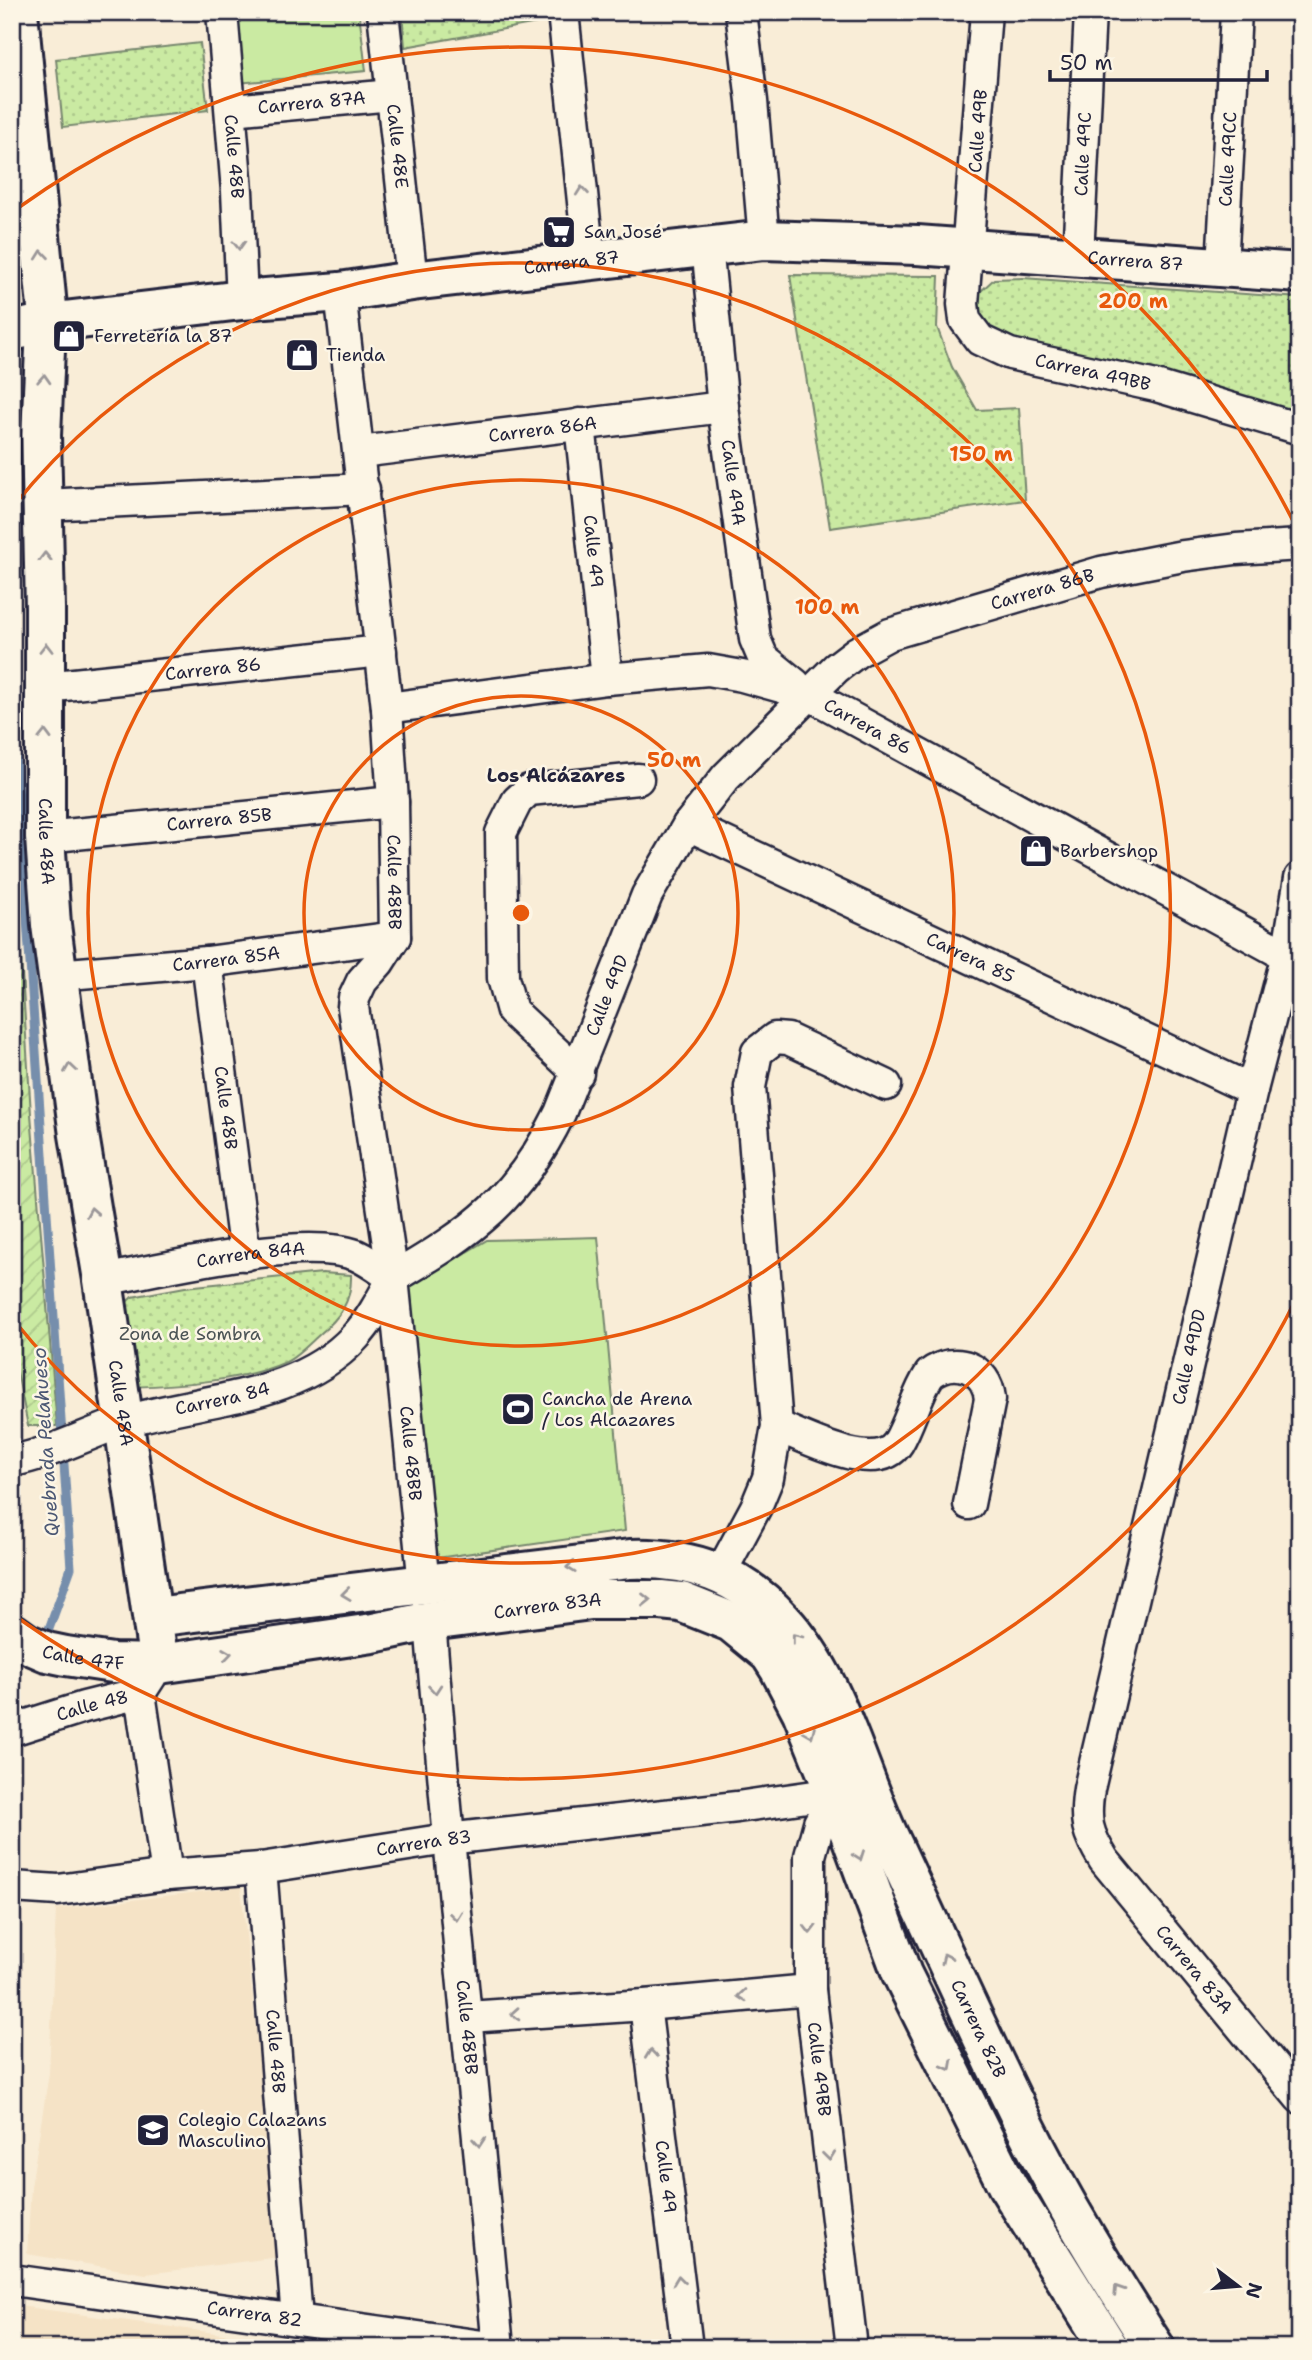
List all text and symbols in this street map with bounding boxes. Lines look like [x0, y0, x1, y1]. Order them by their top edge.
scale bar [1050, 38, 1266, 82]
text: 50 m [1060, 49, 1113, 77]
street label: Carrera 87A [257, 86, 367, 120]
street label: Calle 49B [963, 88, 993, 174]
street label: Calle 48E [381, 103, 414, 190]
street label: Calle 49C [1069, 111, 1097, 197]
street label: Calle 49CC [1213, 111, 1242, 207]
street label: Calle 48B [219, 113, 249, 199]
one-way arrow [574, 185, 589, 197]
supermarket icon: San José [540, 213, 578, 251]
place label: San José [584, 220, 662, 244]
one-way arrow [232, 240, 247, 251]
street label: Carrera 87 [523, 245, 621, 280]
street label: Carrera 87 [1087, 246, 1184, 276]
one-way arrow [35, 249, 50, 260]
text: 200 m [1098, 287, 1168, 315]
shop icon: Ferretería la 87 [50, 317, 88, 355]
place label: Ferretería la 87 [94, 324, 232, 348]
shop icon: Tienda [283, 336, 321, 374]
place label: Tienda [326, 343, 385, 367]
street label: Carrera 49BB [1033, 348, 1153, 397]
one-way arrow [36, 373, 51, 384]
street label: Carrera 86A [487, 411, 598, 448]
street label: Calle 49A [716, 438, 751, 527]
text: 150 m [949, 440, 1013, 468]
street label: Calle 49 [578, 514, 609, 589]
one-way arrow [37, 551, 52, 562]
street label: Carrera 86B [988, 563, 1097, 616]
text: 100 m [795, 593, 859, 621]
one-way arrow [38, 642, 54, 652]
street label: Carrera 86 [164, 652, 262, 686]
street label: Carrera 86 [819, 693, 916, 760]
one-way arrow [37, 729, 53, 739]
text: 50 m [647, 746, 701, 774]
district label: Los Alcázares [487, 763, 625, 788]
street label: Calle 48A [33, 798, 60, 885]
street label: Carrera 85B [165, 802, 273, 837]
shop icon: Barbershop [1017, 832, 1055, 870]
street label: Calle 48BB [381, 834, 407, 930]
place label: Barbershop [1060, 839, 1158, 863]
centre of rings [509, 901, 533, 925]
street label: Carrera 85 [922, 927, 1018, 989]
street label: Carrera 85A [172, 940, 281, 977]
street label: Calle 49D [580, 951, 634, 1039]
one-way arrow [62, 1062, 77, 1074]
street label: Calle 48B [209, 1064, 243, 1151]
one-way arrow [85, 1206, 100, 1218]
street label: Carrera 84A [194, 1237, 306, 1274]
street label: Calle 49DD [1166, 1307, 1212, 1407]
park label: Zona de Sombra [119, 1322, 261, 1346]
water label: Quebrada Pelahueso [26, 1347, 65, 1537]
street label: Calle 48A [103, 1358, 139, 1448]
street label: Carrera 84 [173, 1376, 273, 1421]
place label: Cancha de Arena / Los Alcazares [542, 1387, 692, 1432]
sports icon: Cancha de Arena / Los Alcazares [499, 1390, 537, 1428]
street label: Calle 48BB [394, 1405, 427, 1502]
one-way arrow [565, 1559, 577, 1574]
one-way arrow [340, 1587, 351, 1602]
street label: Carrera 83A [492, 1588, 602, 1625]
one-way arrow [642, 1592, 652, 1608]
one-way arrow [792, 1633, 805, 1646]
street label: Calle 47F [40, 1639, 125, 1675]
one-way arrow [221, 1647, 233, 1662]
street label: Calle 48 [53, 1684, 131, 1727]
one-way arrow [427, 1684, 442, 1695]
one-way arrow [802, 1726, 816, 1738]
street label: Carrera 83 [374, 1824, 473, 1862]
one-way arrow [850, 1850, 864, 1862]
one-way arrow [449, 1910, 464, 1921]
street label: Carrera 83A [1150, 1920, 1238, 2019]
one-way arrow [802, 1924, 818, 1935]
one-way arrow [940, 1953, 954, 1965]
street label: Carrera 82B [945, 1976, 1012, 2082]
street label: Calle 48BB [450, 1979, 484, 2076]
one-way arrow [736, 1988, 747, 2003]
one-way arrow [509, 2006, 520, 2021]
street label: Calle 48B [260, 2008, 291, 2094]
street label: Calle 49BB [802, 2021, 837, 2118]
one-way arrow [644, 2048, 659, 2060]
one-way arrow [939, 2058, 953, 2071]
place label: Colegio Calazans Masculino [178, 2108, 327, 2153]
school or university icon: Colegio Calazans Masculino [134, 2111, 172, 2149]
one-way arrow [471, 2137, 486, 2148]
street label: Calle 49 [650, 2139, 682, 2215]
one-way arrow [821, 2150, 836, 2161]
north arrow [1204, 2252, 1274, 2322]
one-way arrow [671, 2274, 686, 2286]
text: N [1240, 2280, 1268, 2301]
one-way arrow [1113, 2285, 1126, 2298]
street label: Carrera 82 [205, 2295, 304, 2333]

